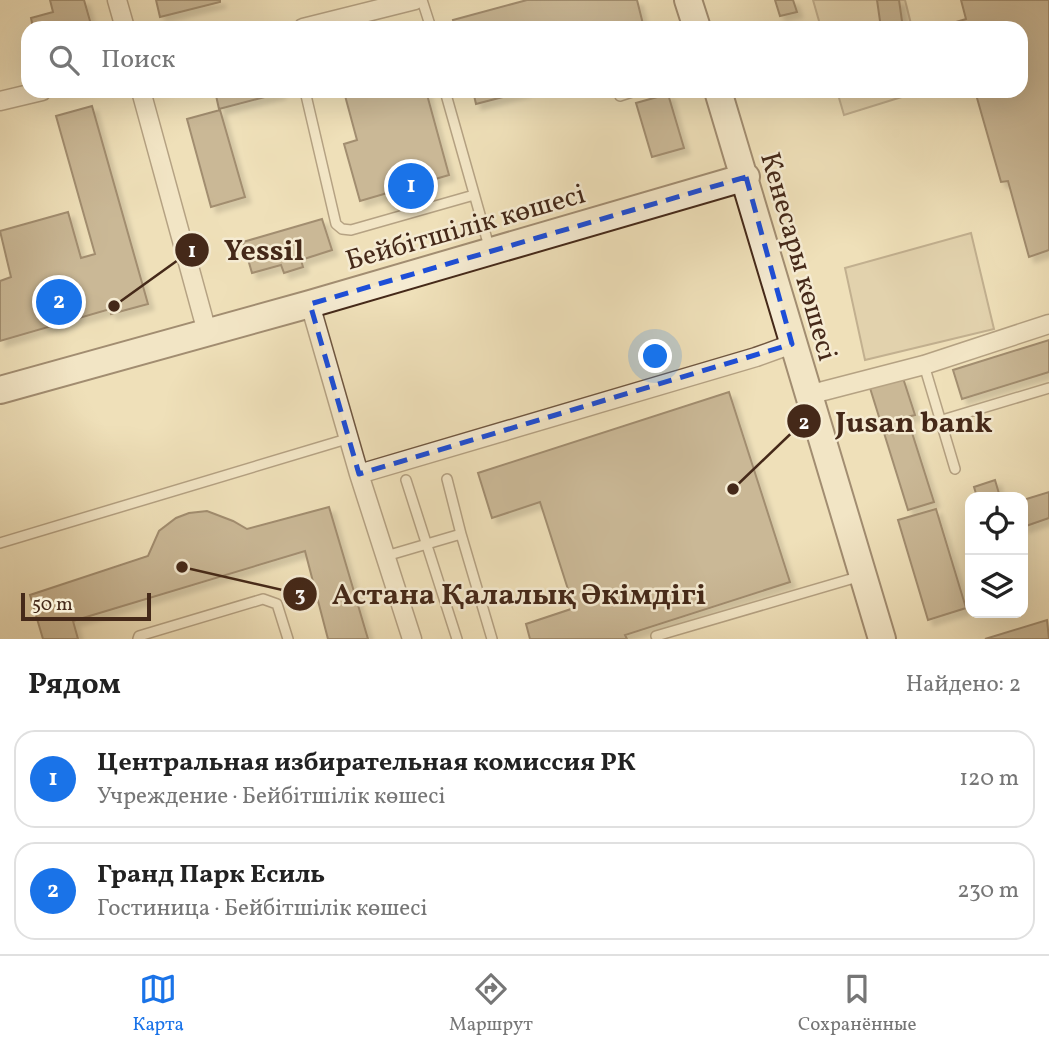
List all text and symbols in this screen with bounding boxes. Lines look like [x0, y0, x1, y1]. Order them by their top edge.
search box [21, 21, 1028, 98]
icon: search [45, 41, 83, 79]
text: Поиск [101, 42, 175, 78]
street label: Кенесары көшесі [749, 148, 846, 366]
pin: 1 [388, 160, 434, 212]
street label: Бейбітшілік көшесі [341, 176, 590, 281]
callout: Yessil [175, 224, 318, 275]
text: Yessil [224, 231, 304, 273]
text: 1 [188, 237, 196, 266]
pin: 2 [36, 276, 82, 328]
your location [638, 339, 672, 373]
callout: Jusan bank [786, 396, 1007, 447]
text: Jusan bank [834, 403, 993, 445]
text: 2 [799, 409, 809, 438]
map controls [965, 492, 1028, 618]
button: locate [965, 492, 1028, 555]
button: layers [965, 555, 1028, 618]
callout: Астана Қалалық Әкімдігі [283, 568, 720, 619]
text: Астана Қалалық Әкімдігі [332, 575, 706, 617]
text: 3 [295, 581, 305, 610]
scale bar [21, 590, 150, 622]
text: 50 m [32, 592, 73, 618]
text: Рядом [28, 664, 121, 706]
text: Найдено: 2 [906, 669, 1021, 701]
text: Центральная избирательная комиссия РК [97, 745, 636, 781]
text: 1 [48, 763, 58, 795]
text: 120 m [959, 763, 1019, 795]
text: Учреждение · Бейбітшілік көшесі [97, 781, 445, 813]
text: Гранд Парк Есиль [97, 857, 325, 893]
text: 2 [47, 875, 59, 907]
text: 230 m [957, 875, 1019, 907]
text: Гостиница · Бейбітшілік көшесі [97, 893, 427, 925]
tab: Карта [133, 970, 184, 1038]
tab: Маршрут [449, 970, 533, 1038]
tab: Сохранённые [798, 970, 916, 1038]

